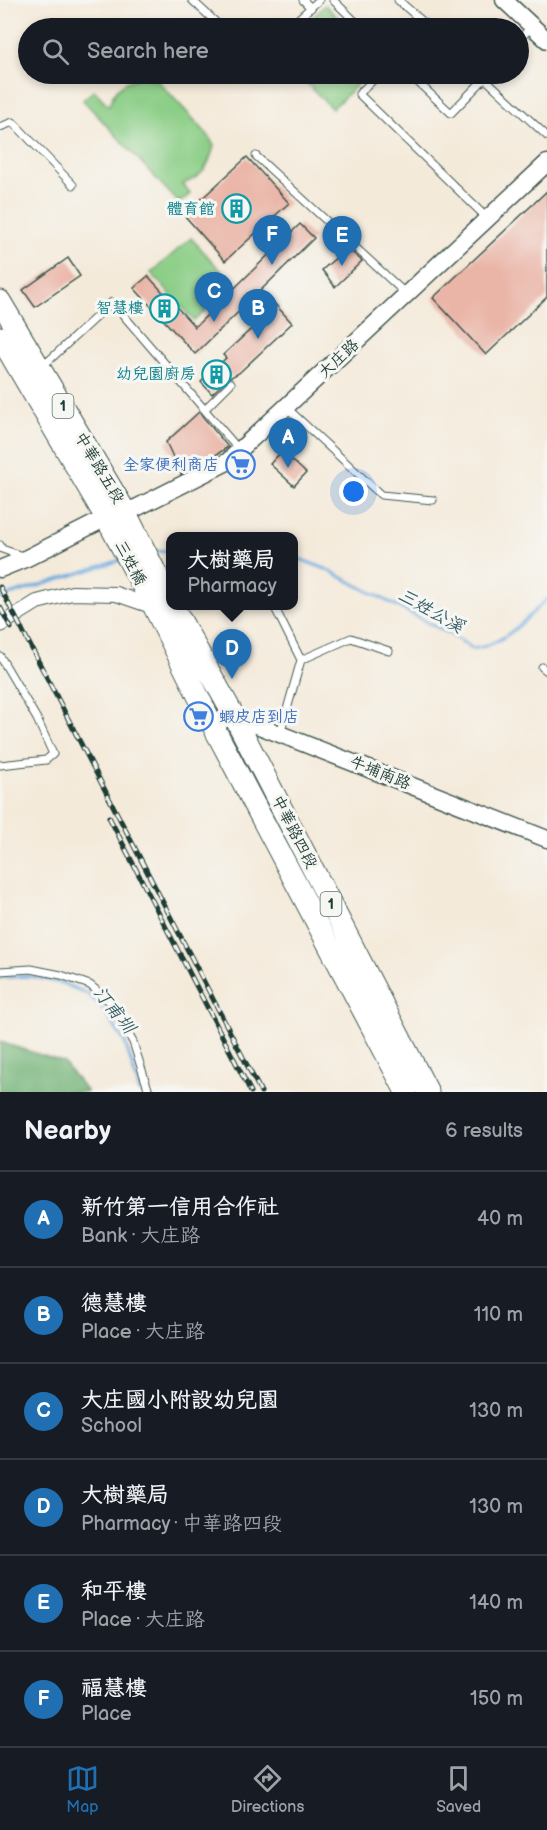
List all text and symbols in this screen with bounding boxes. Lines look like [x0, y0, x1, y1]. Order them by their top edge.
search box [18, 18, 529, 84]
icon: search [39, 35, 72, 68]
text: Search here [87, 38, 209, 65]
building icon: 體育館 [220, 193, 252, 225]
place label: 體育館 [167, 200, 215, 219]
pin: F [252, 216, 292, 265]
pin: E [322, 216, 362, 266]
pin: C [194, 272, 234, 322]
pin: B [238, 290, 278, 339]
building icon: 智慧樓 [149, 292, 181, 324]
place label: 智慧樓 [96, 299, 144, 318]
street label: 大庄路 [315, 336, 363, 382]
building icon: 幼兒園廚房 [201, 358, 233, 390]
place label: 幼兒園廚房 [116, 365, 196, 384]
road number: 1 [52, 394, 74, 418]
pin: A [268, 418, 308, 468]
street label: 中華路五段 [70, 429, 128, 507]
supermarket icon: 全家便利商店 [224, 449, 256, 481]
place label: 全家便利商店 [123, 456, 219, 475]
your location [339, 477, 368, 506]
popup [166, 532, 298, 610]
street label: 三姓橋 [110, 537, 150, 589]
text: 大樹藥局 [187, 547, 275, 574]
text: Pharmacy [187, 574, 277, 598]
water label: 三姓公溪 [394, 584, 468, 638]
pin: D [212, 630, 252, 679]
supermarket icon: 蝦皮店到店 [182, 701, 214, 733]
place label: 蝦皮店到店 [219, 708, 299, 727]
street label: 牛埔南路 [347, 752, 413, 794]
street label: 中華路四段 [267, 792, 321, 872]
road number: 1 [320, 892, 342, 916]
water label: 汀甫圳 [89, 982, 140, 1039]
text: Nearby [24, 1116, 111, 1147]
text: 6 results [445, 1119, 523, 1143]
text: 新竹第一信用合作社 [81, 1194, 279, 1221]
text: A [37, 1207, 50, 1231]
text: 40 m [477, 1207, 523, 1231]
text: Bank · 大庄路 [81, 1224, 200, 1248]
text: 德慧樓 [81, 1290, 147, 1317]
text: B [36, 1303, 51, 1327]
text: 110 m [474, 1303, 523, 1327]
text: Place · 大庄路 [81, 1320, 205, 1344]
text: 大庄國小附設幼兒園 [81, 1387, 279, 1414]
text: C [36, 1399, 51, 1423]
text: 130 m [469, 1399, 523, 1423]
text: School [81, 1414, 142, 1438]
text: 大樹藥局 [81, 1482, 169, 1509]
text: D [37, 1495, 50, 1519]
text: 130 m [469, 1495, 523, 1519]
text: Pharmacy · 中華路四段 [81, 1512, 282, 1536]
text: 和平樓 [81, 1578, 147, 1605]
text: E [37, 1591, 50, 1615]
text: 140 m [469, 1591, 523, 1615]
text: Place · 大庄路 [81, 1608, 205, 1632]
text: 福慧樓 [81, 1675, 147, 1702]
text: F [37, 1687, 50, 1711]
text: 150 m [470, 1687, 523, 1711]
text: Place [81, 1702, 132, 1726]
tab: Map [66, 1762, 99, 1817]
tab: Directions [231, 1762, 304, 1817]
tab: Saved [436, 1762, 481, 1817]

